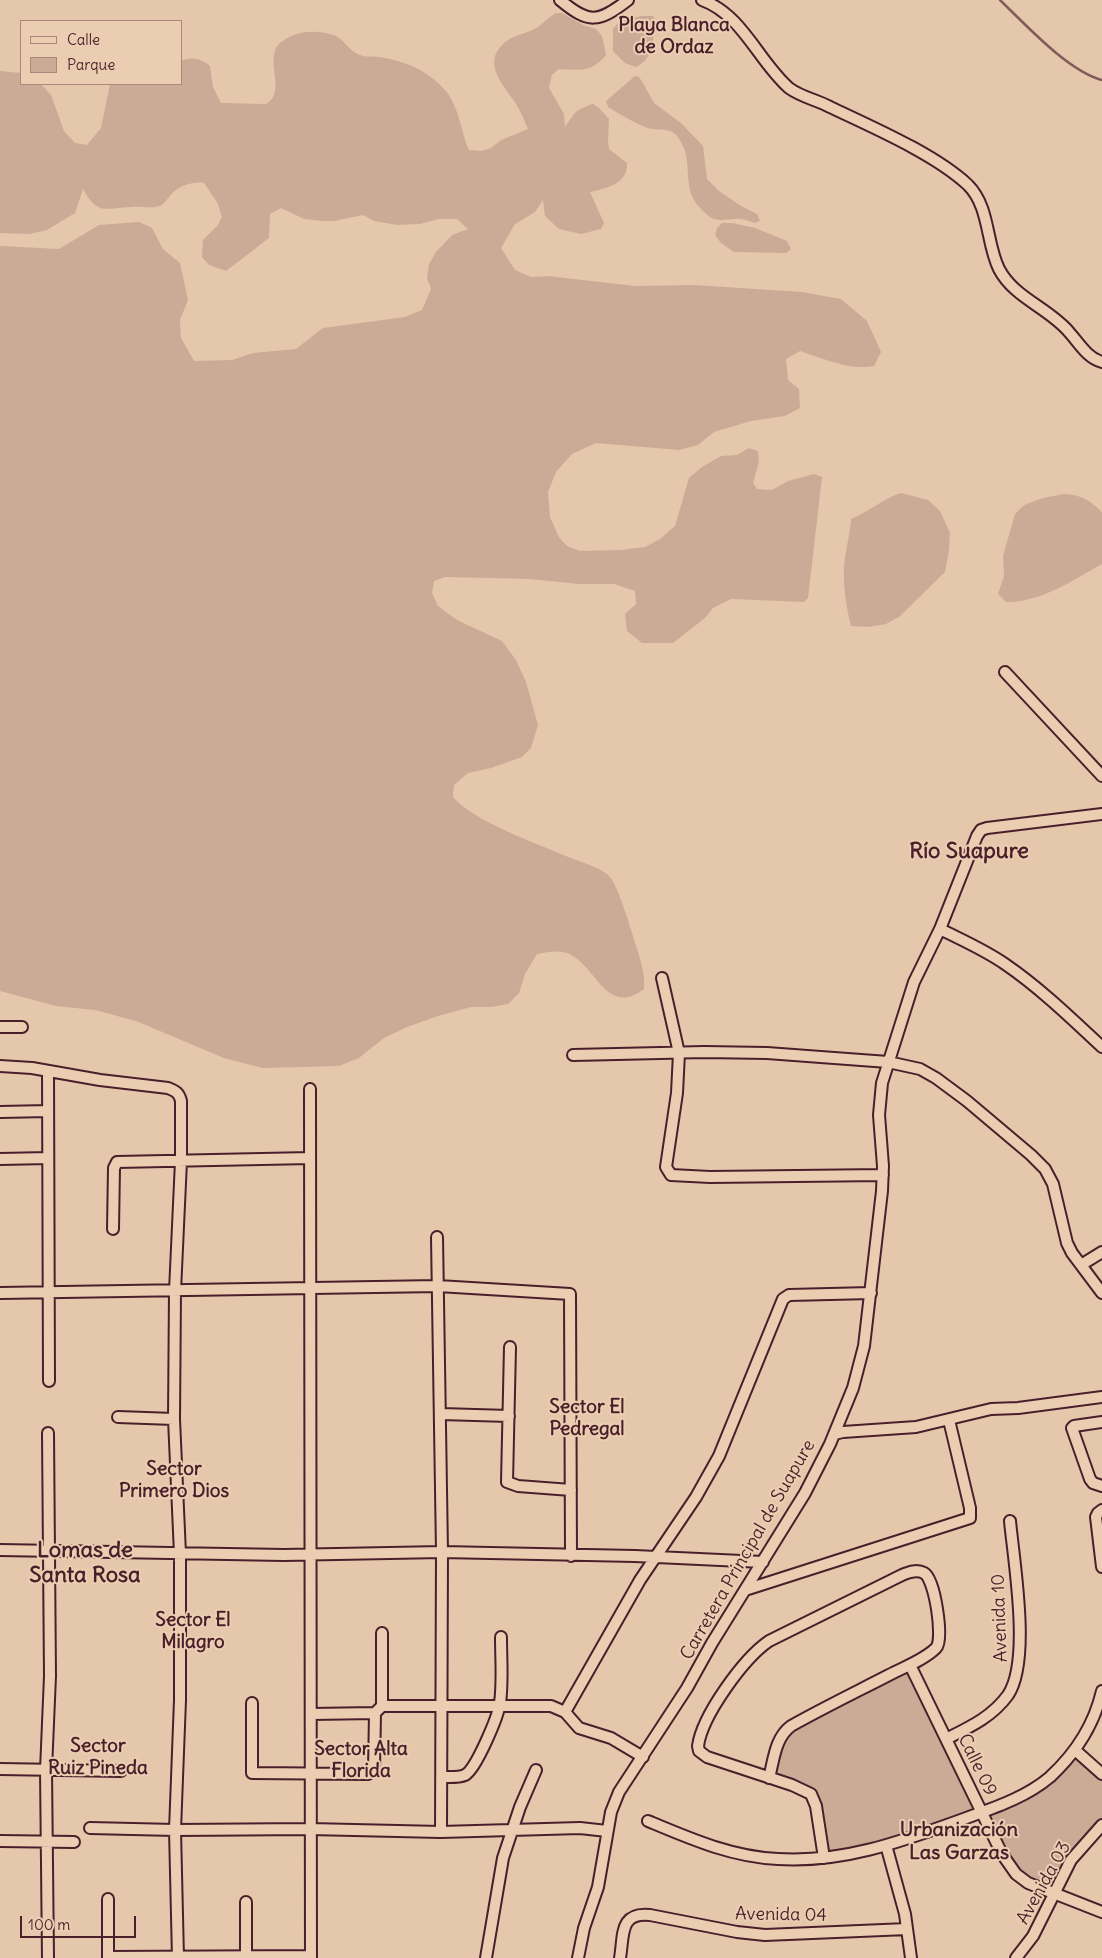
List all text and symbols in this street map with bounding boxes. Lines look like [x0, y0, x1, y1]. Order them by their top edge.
district label: Playa Blanca de Ordaz [618, 15, 730, 59]
legend [20, 20, 182, 85]
text: Calle [67, 30, 100, 49]
text: Parque [67, 55, 115, 74]
district label: Río Suapure [909, 839, 1029, 865]
district label: Sector El Pedregal [549, 1397, 625, 1441]
street label: Carretera Principal de Suapure [676, 1436, 820, 1664]
district label: Sector Primero Dios [119, 1459, 229, 1503]
district label: Lomas de Santa Rosa [29, 1538, 141, 1590]
street label: Avenida 10 [988, 1573, 1012, 1663]
district label: Sector El Milagro [155, 1610, 231, 1654]
street label: Calle 09 [953, 1731, 1001, 1799]
district label: Sector Ruiz Pineda [48, 1736, 148, 1780]
district label: Sector Alta Florida [314, 1739, 408, 1783]
district label: Urbanización Las Garzas [900, 1818, 1018, 1865]
street label: Avenida 03 [1012, 1838, 1076, 1928]
street label: Avenida 04 [735, 1903, 827, 1927]
scale bar [22, 1906, 139, 1938]
text: 100 m [28, 1915, 70, 1934]

